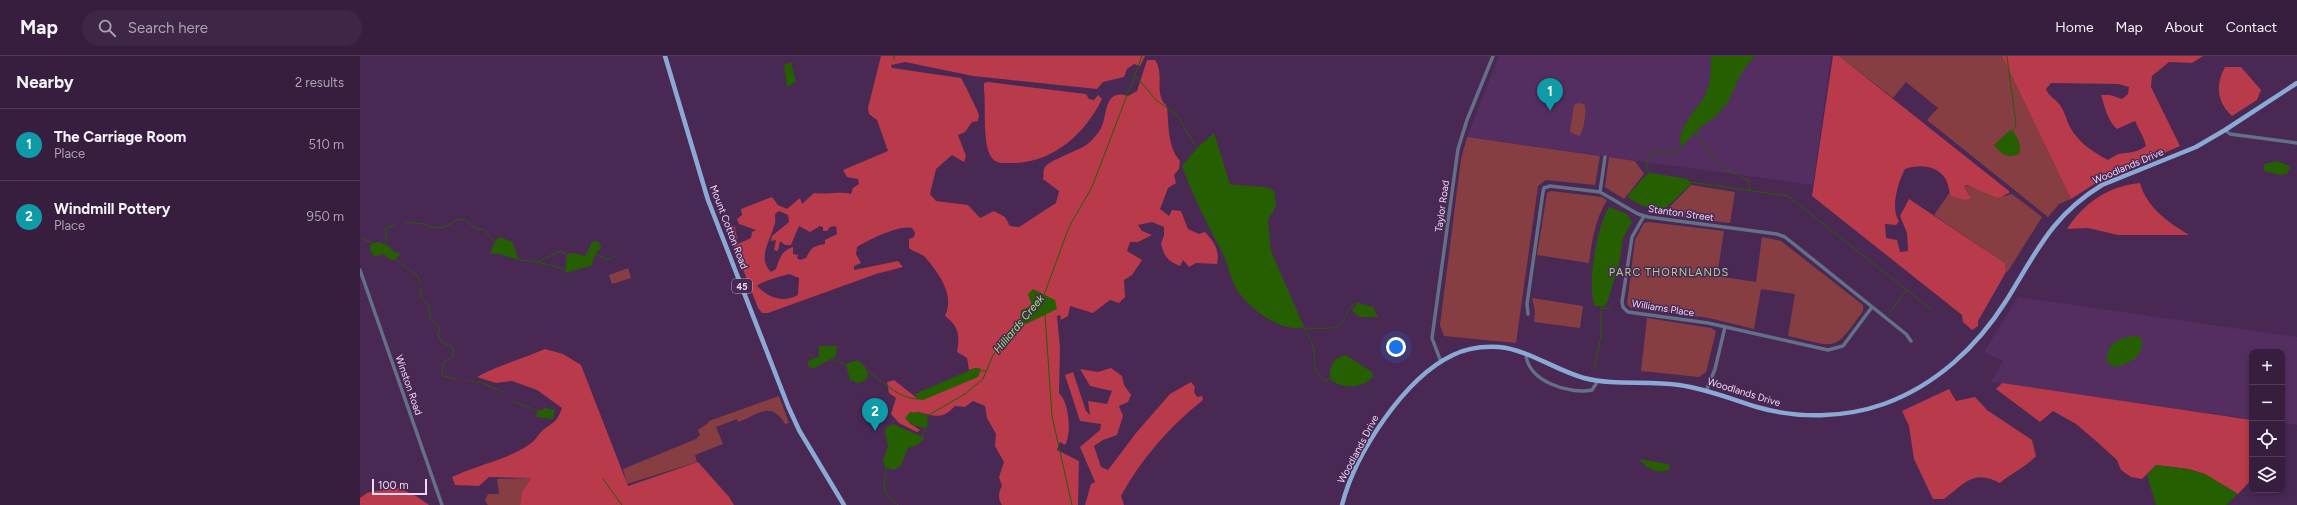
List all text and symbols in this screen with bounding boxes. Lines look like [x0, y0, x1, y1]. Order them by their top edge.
search box [82, 10, 362, 46]
text: Map [20, 16, 58, 39]
icon: search [96, 17, 118, 39]
text: Search here [128, 19, 208, 37]
text: Home [2055, 19, 2094, 36]
text: Map [2116, 19, 2143, 36]
text: About [2165, 19, 2204, 36]
text: Contact [2226, 19, 2277, 36]
text: Nearby [16, 72, 74, 92]
text: 2 results [295, 75, 344, 90]
pin: 1 [1537, 78, 1563, 111]
text: The Carriage Room [54, 128, 186, 146]
text: 1 [26, 137, 32, 152]
text: 510 m [309, 137, 344, 152]
street label: Woodlands Drive [2091, 145, 2166, 187]
text: Place [54, 146, 85, 161]
street label: Taylor Road [1432, 179, 1452, 233]
street label: Mount Cotton Road [707, 183, 751, 271]
text: Windmill Pottery [54, 200, 170, 218]
street label: Stanton Street [1647, 202, 1715, 224]
text: 2 [25, 209, 33, 224]
text: 950 m [307, 209, 344, 224]
text: Place [54, 218, 85, 233]
district label: PARC THORNLANDS [1609, 266, 1729, 279]
road number: 45 [732, 279, 752, 293]
water label: Hilliards Creek [991, 292, 1047, 356]
street label: Williams Place [1631, 297, 1696, 319]
your location [1386, 337, 1406, 357]
map controls [2249, 349, 2285, 493]
button: + [2249, 349, 2285, 385]
street label: Winston Road [393, 353, 425, 417]
street label: Woodlands Drive [1706, 375, 1783, 409]
button: − [2249, 385, 2285, 421]
pin: 2 [862, 398, 888, 431]
street label: Woodlands Drive [1335, 412, 1382, 485]
button: locate [2249, 421, 2285, 457]
button: layers [2249, 457, 2285, 493]
scale bar [372, 477, 427, 496]
text: 100 m [378, 479, 409, 492]

